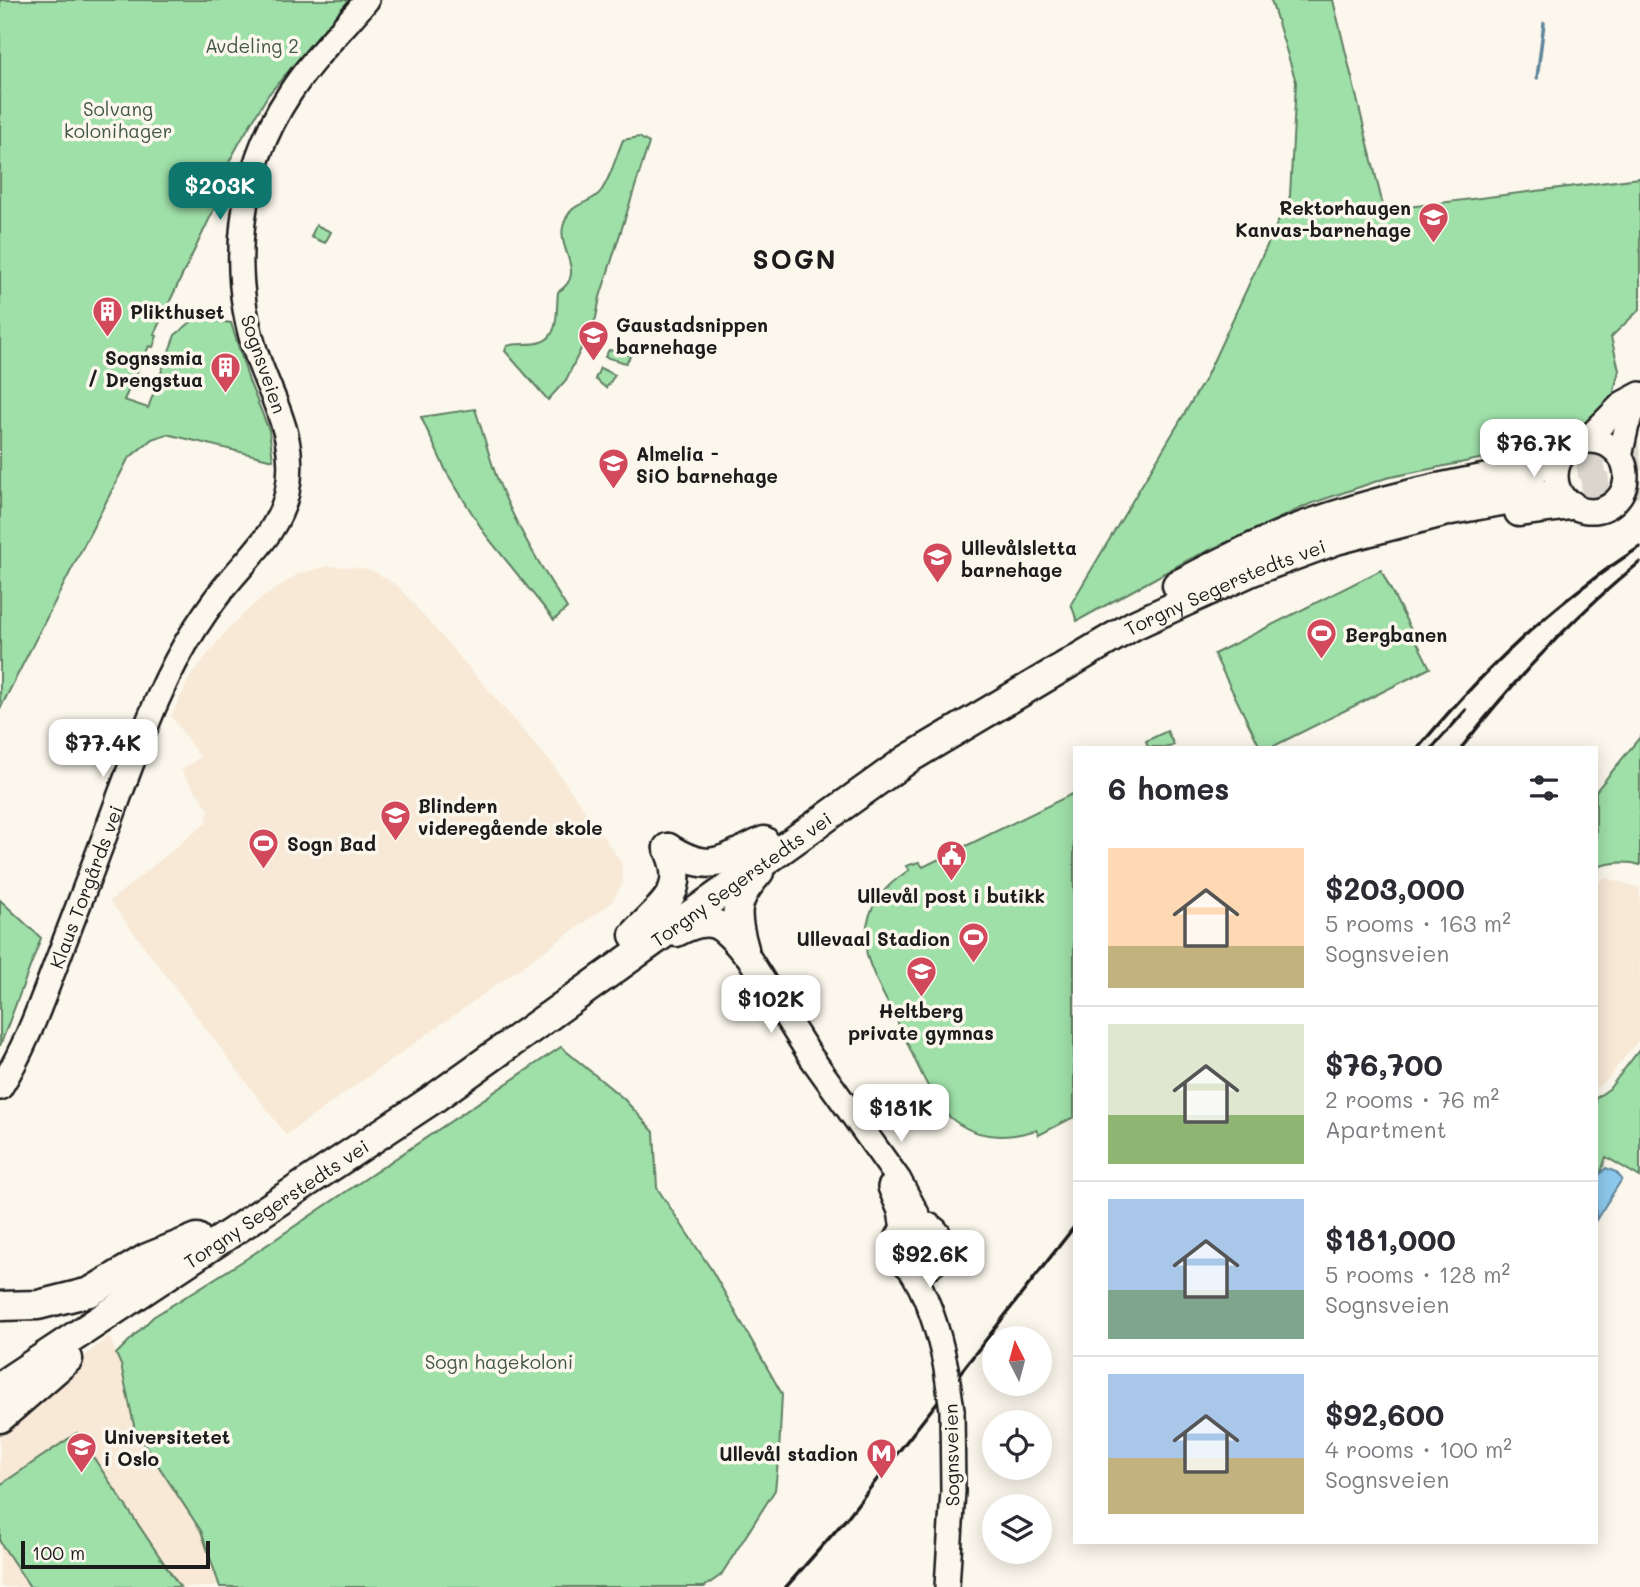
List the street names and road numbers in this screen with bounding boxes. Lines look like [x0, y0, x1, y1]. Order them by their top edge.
street label: Sognsveien [235, 311, 293, 417]
street label: Torgny Segerstedts vei [1119, 533, 1329, 641]
street label: Klaus Torgårds vei [43, 802, 128, 972]
street label: Torgny Segerstedts vei [645, 805, 836, 952]
street label: Torgny Segerstedts vei [179, 1133, 373, 1273]
street label: Sognsveien [938, 1403, 964, 1507]

